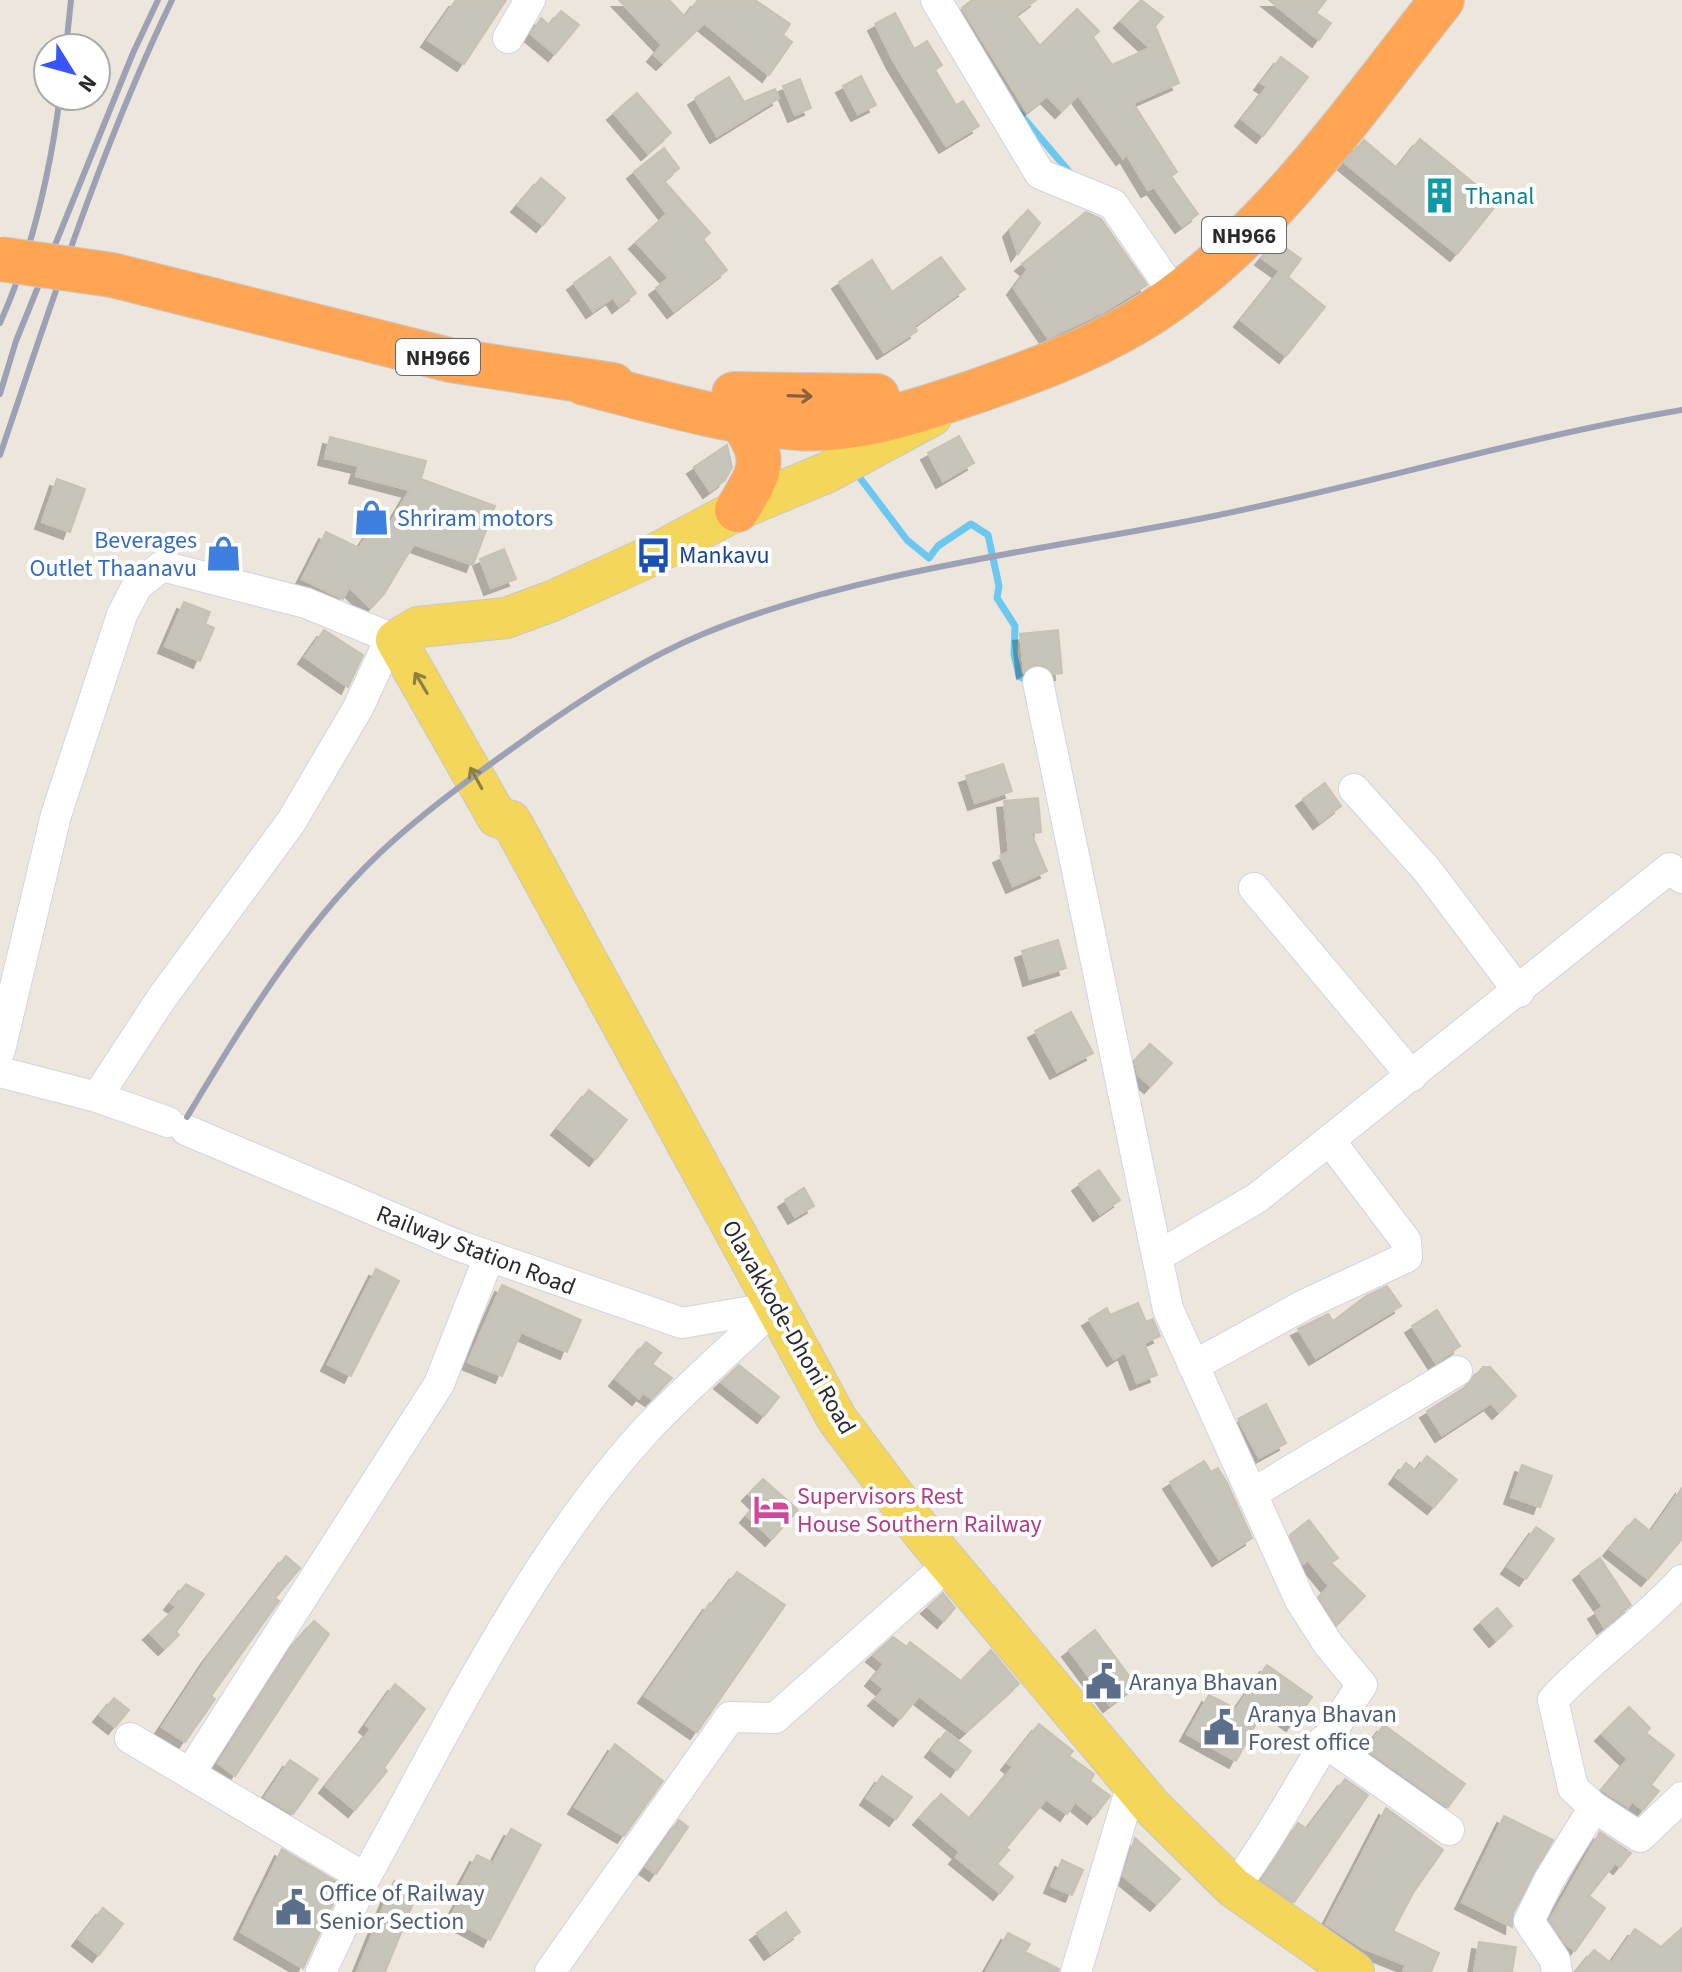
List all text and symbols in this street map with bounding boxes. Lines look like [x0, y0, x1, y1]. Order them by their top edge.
north arrow [32, 32, 112, 112]
text: N [70, 68, 104, 99]
building icon: Thanal [1420, 177, 1458, 215]
place label: Thanal [1465, 179, 1534, 214]
road number: NH966 [1202, 217, 1286, 253]
road number: NH966 [396, 339, 480, 375]
one-way arrow [786, 389, 813, 404]
shop icon: Shriram motors [352, 499, 390, 537]
place label: Shriram motors [397, 501, 553, 536]
place label: Beverages Outlet Thaanavu [30, 523, 197, 586]
shop icon: Beverages Outlet Thaanavu [204, 535, 242, 573]
bus stop icon: Mankavu [634, 536, 672, 574]
place label: Mankavu [679, 538, 770, 573]
one-way arrow [413, 672, 429, 695]
one-way arrow [468, 767, 484, 790]
street label: Railway Station Road [371, 1196, 581, 1305]
street label: Olavakkode-Dhoni Road [713, 1214, 864, 1441]
place label: Supervisors Rest House Southern Railway [797, 1479, 1042, 1542]
hotel icon: Supervisors Rest House Southern Railway [752, 1491, 790, 1529]
public building icon: Aranya Bhavan [1084, 1663, 1122, 1701]
place label: Aranya Bhavan [1129, 1665, 1278, 1700]
place label: Aranya Bhavan Forest office [1248, 1697, 1397, 1760]
public building icon: Aranya Bhavan Forest office [1203, 1709, 1241, 1747]
place label: Office of Railway Senior Section [319, 1876, 485, 1939]
public building icon: Office of Railway Senior Section [274, 1888, 312, 1926]

